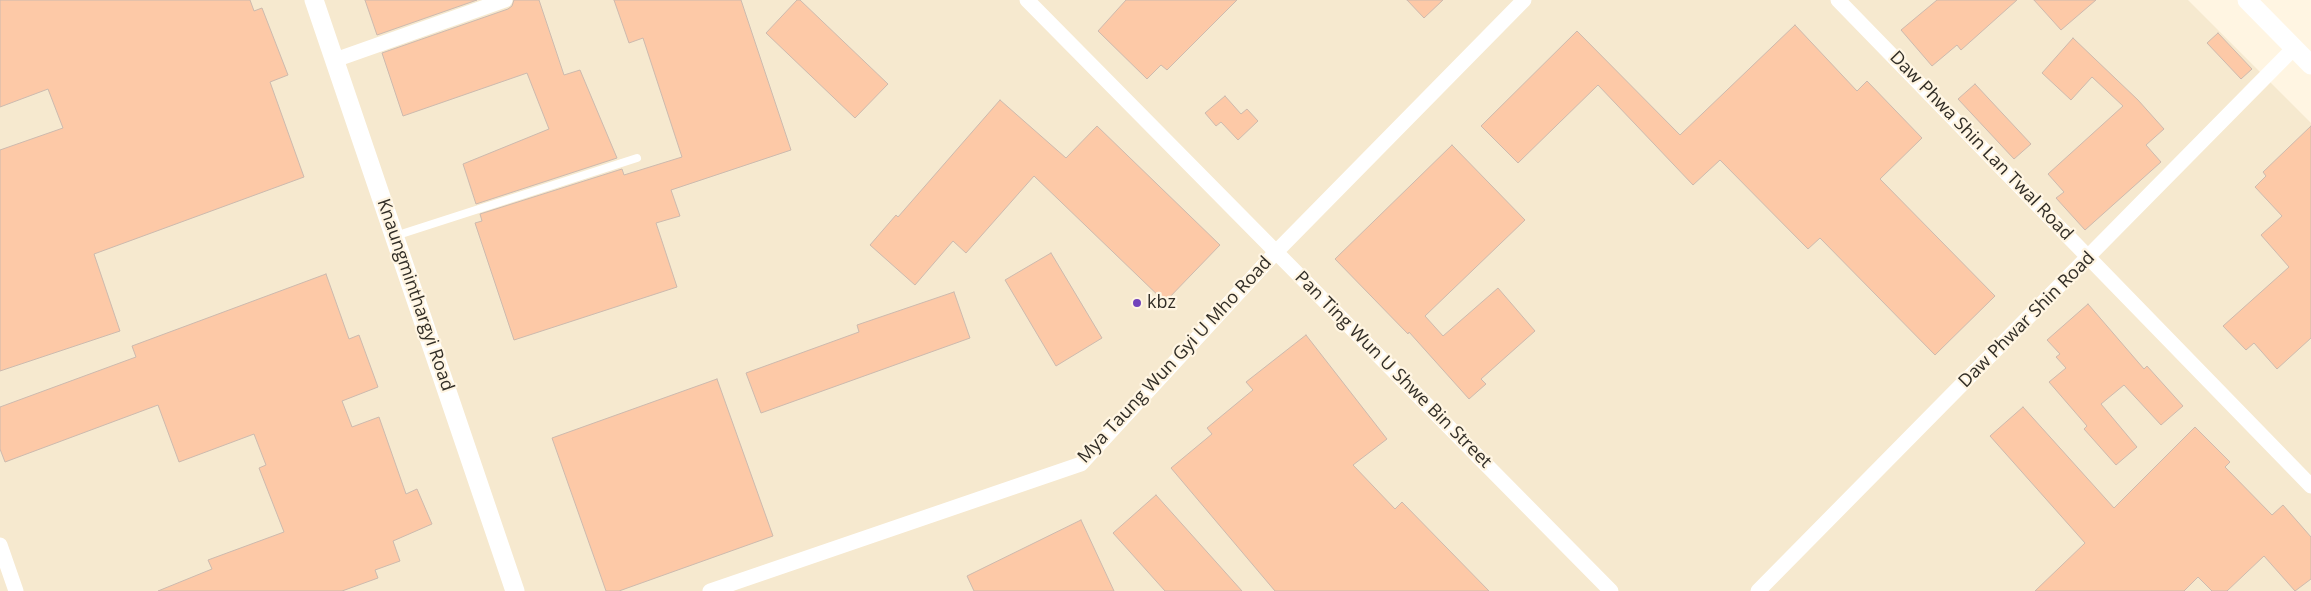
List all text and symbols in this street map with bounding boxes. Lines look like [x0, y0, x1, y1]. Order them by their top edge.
street label: Daw Phwa Shin Lan Twal Road [1885, 47, 2077, 245]
street label: Knaungminthargyi Road [372, 196, 458, 394]
street label: Daw Phwar Shin Road [1954, 247, 2100, 393]
street label: Mya Taung Wun Gyi U Mho Road [1073, 252, 1277, 468]
street label: Pan Ting Wun U Shwe Bin Street [1290, 267, 1496, 473]
place label: kbz [1147, 292, 1176, 314]
marker: kbz [1131, 297, 1143, 309]

